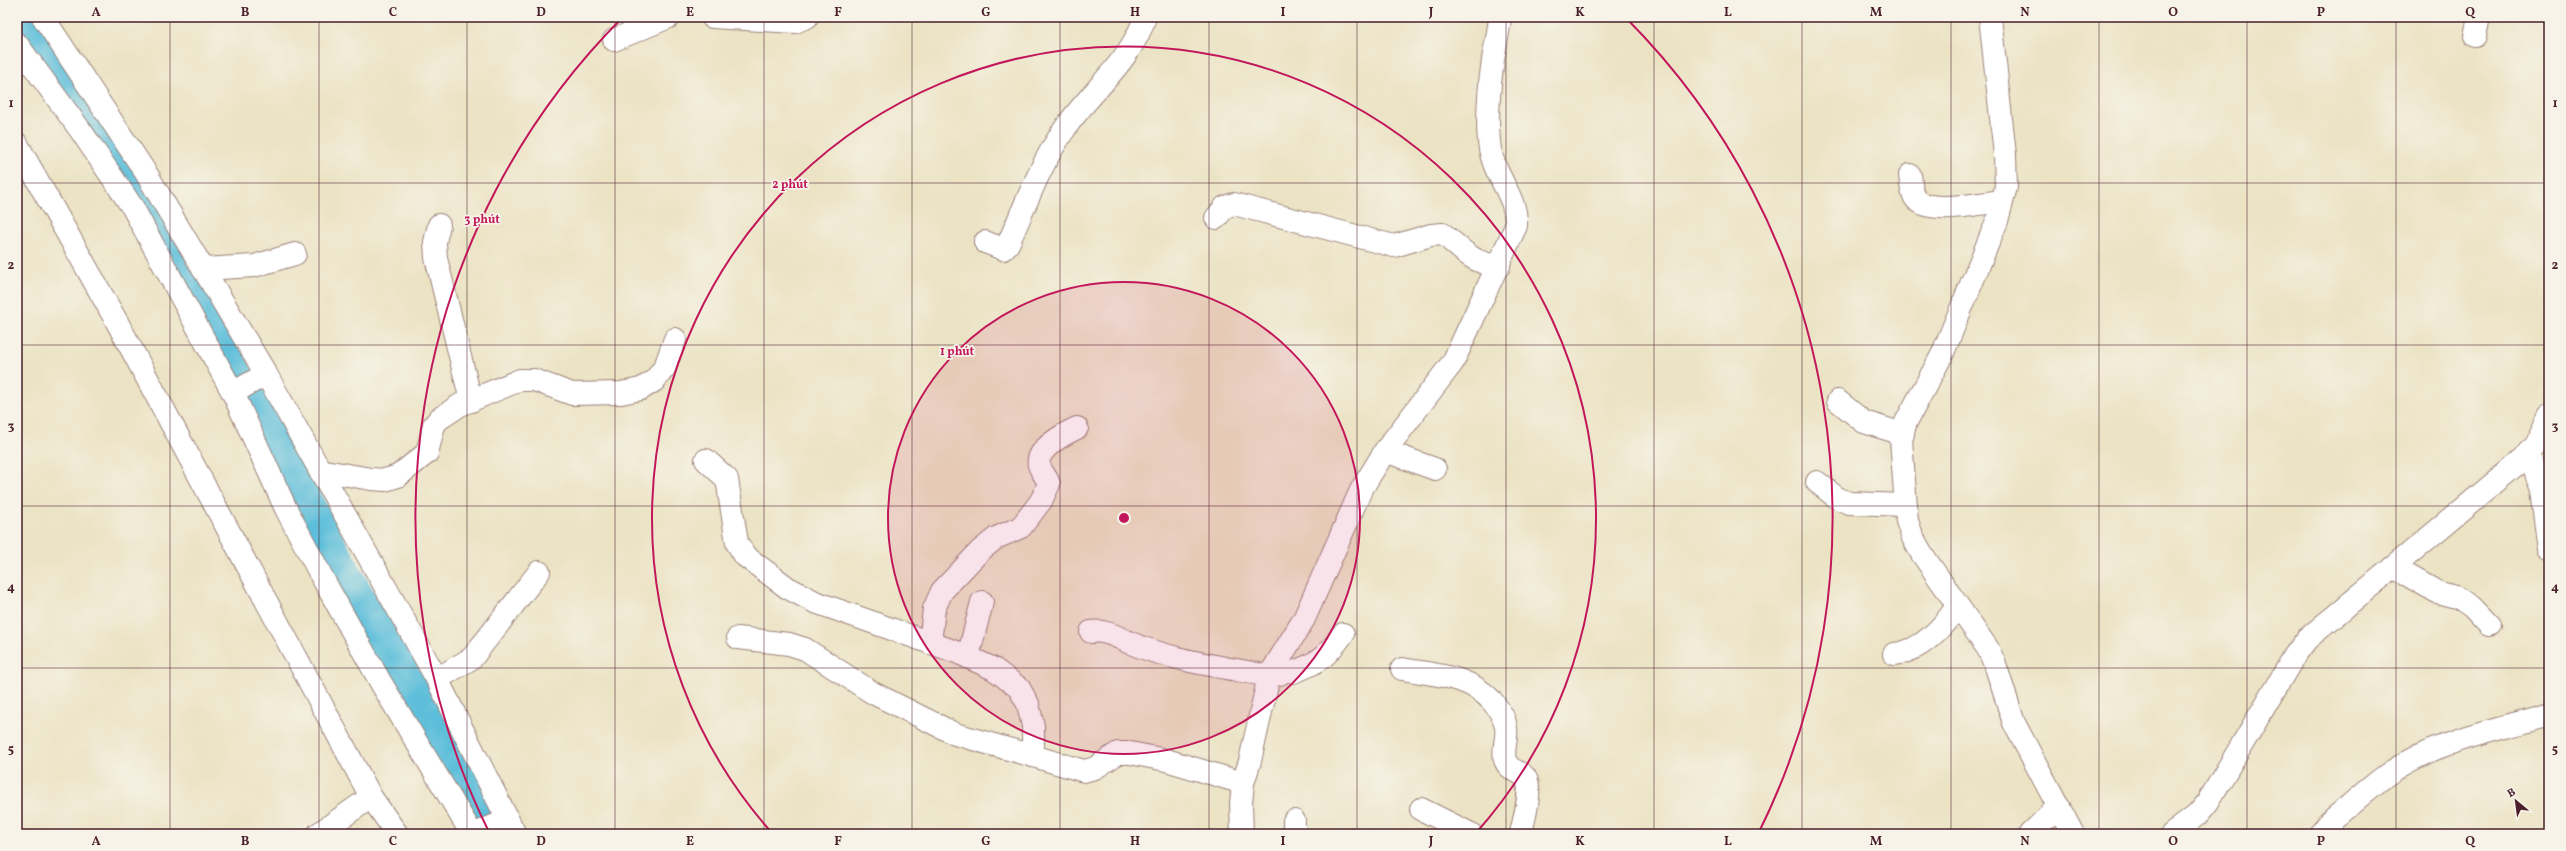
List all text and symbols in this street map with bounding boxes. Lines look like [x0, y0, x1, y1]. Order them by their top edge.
text: A [91, 4, 101, 22]
text: B [241, 4, 250, 22]
text: C [389, 4, 397, 22]
text: D [536, 4, 546, 22]
text: E [686, 4, 694, 22]
text: F [834, 4, 842, 22]
text: G [981, 4, 991, 22]
text: H [1130, 4, 1140, 22]
text: I [1281, 4, 1286, 22]
text: J [1428, 4, 1434, 22]
text: K [1575, 4, 1585, 22]
text: L [1724, 4, 1732, 22]
text: M [1870, 4, 1883, 22]
text: N [2020, 4, 2030, 22]
text: O [2168, 4, 2178, 22]
text: P [2317, 4, 2325, 22]
text: Q [2465, 4, 2476, 22]
text: 1 [8, 95, 14, 113]
text: 1 [2552, 95, 2558, 113]
text: 2 phút [772, 177, 808, 193]
text: 3 phút [464, 212, 500, 228]
text: 2 [8, 257, 15, 275]
text: 2 [2552, 257, 2559, 275]
text: 1 phút [940, 344, 975, 360]
text: 3 [8, 418, 15, 436]
text: 3 [2552, 418, 2559, 436]
centre of rings [1117, 511, 1131, 525]
text: 4 [7, 579, 15, 597]
text: 4 [2551, 579, 2559, 597]
text: 5 [8, 741, 14, 759]
text: 5 [2552, 741, 2558, 759]
north arrow [2496, 781, 2536, 821]
text: B [2505, 785, 2519, 802]
text: A [91, 833, 101, 851]
text: B [241, 833, 250, 851]
text: C [389, 833, 397, 851]
text: D [536, 833, 546, 851]
text: E [686, 833, 694, 851]
text: F [834, 833, 842, 851]
text: G [981, 833, 991, 851]
text: H [1130, 833, 1140, 851]
text: I [1281, 833, 1286, 851]
text: J [1428, 833, 1434, 851]
text: K [1575, 833, 1585, 851]
text: L [1724, 833, 1732, 851]
text: M [1870, 833, 1883, 851]
text: N [2020, 833, 2030, 851]
text: O [2168, 833, 2178, 851]
text: P [2317, 833, 2325, 851]
text: Q [2465, 833, 2476, 851]

